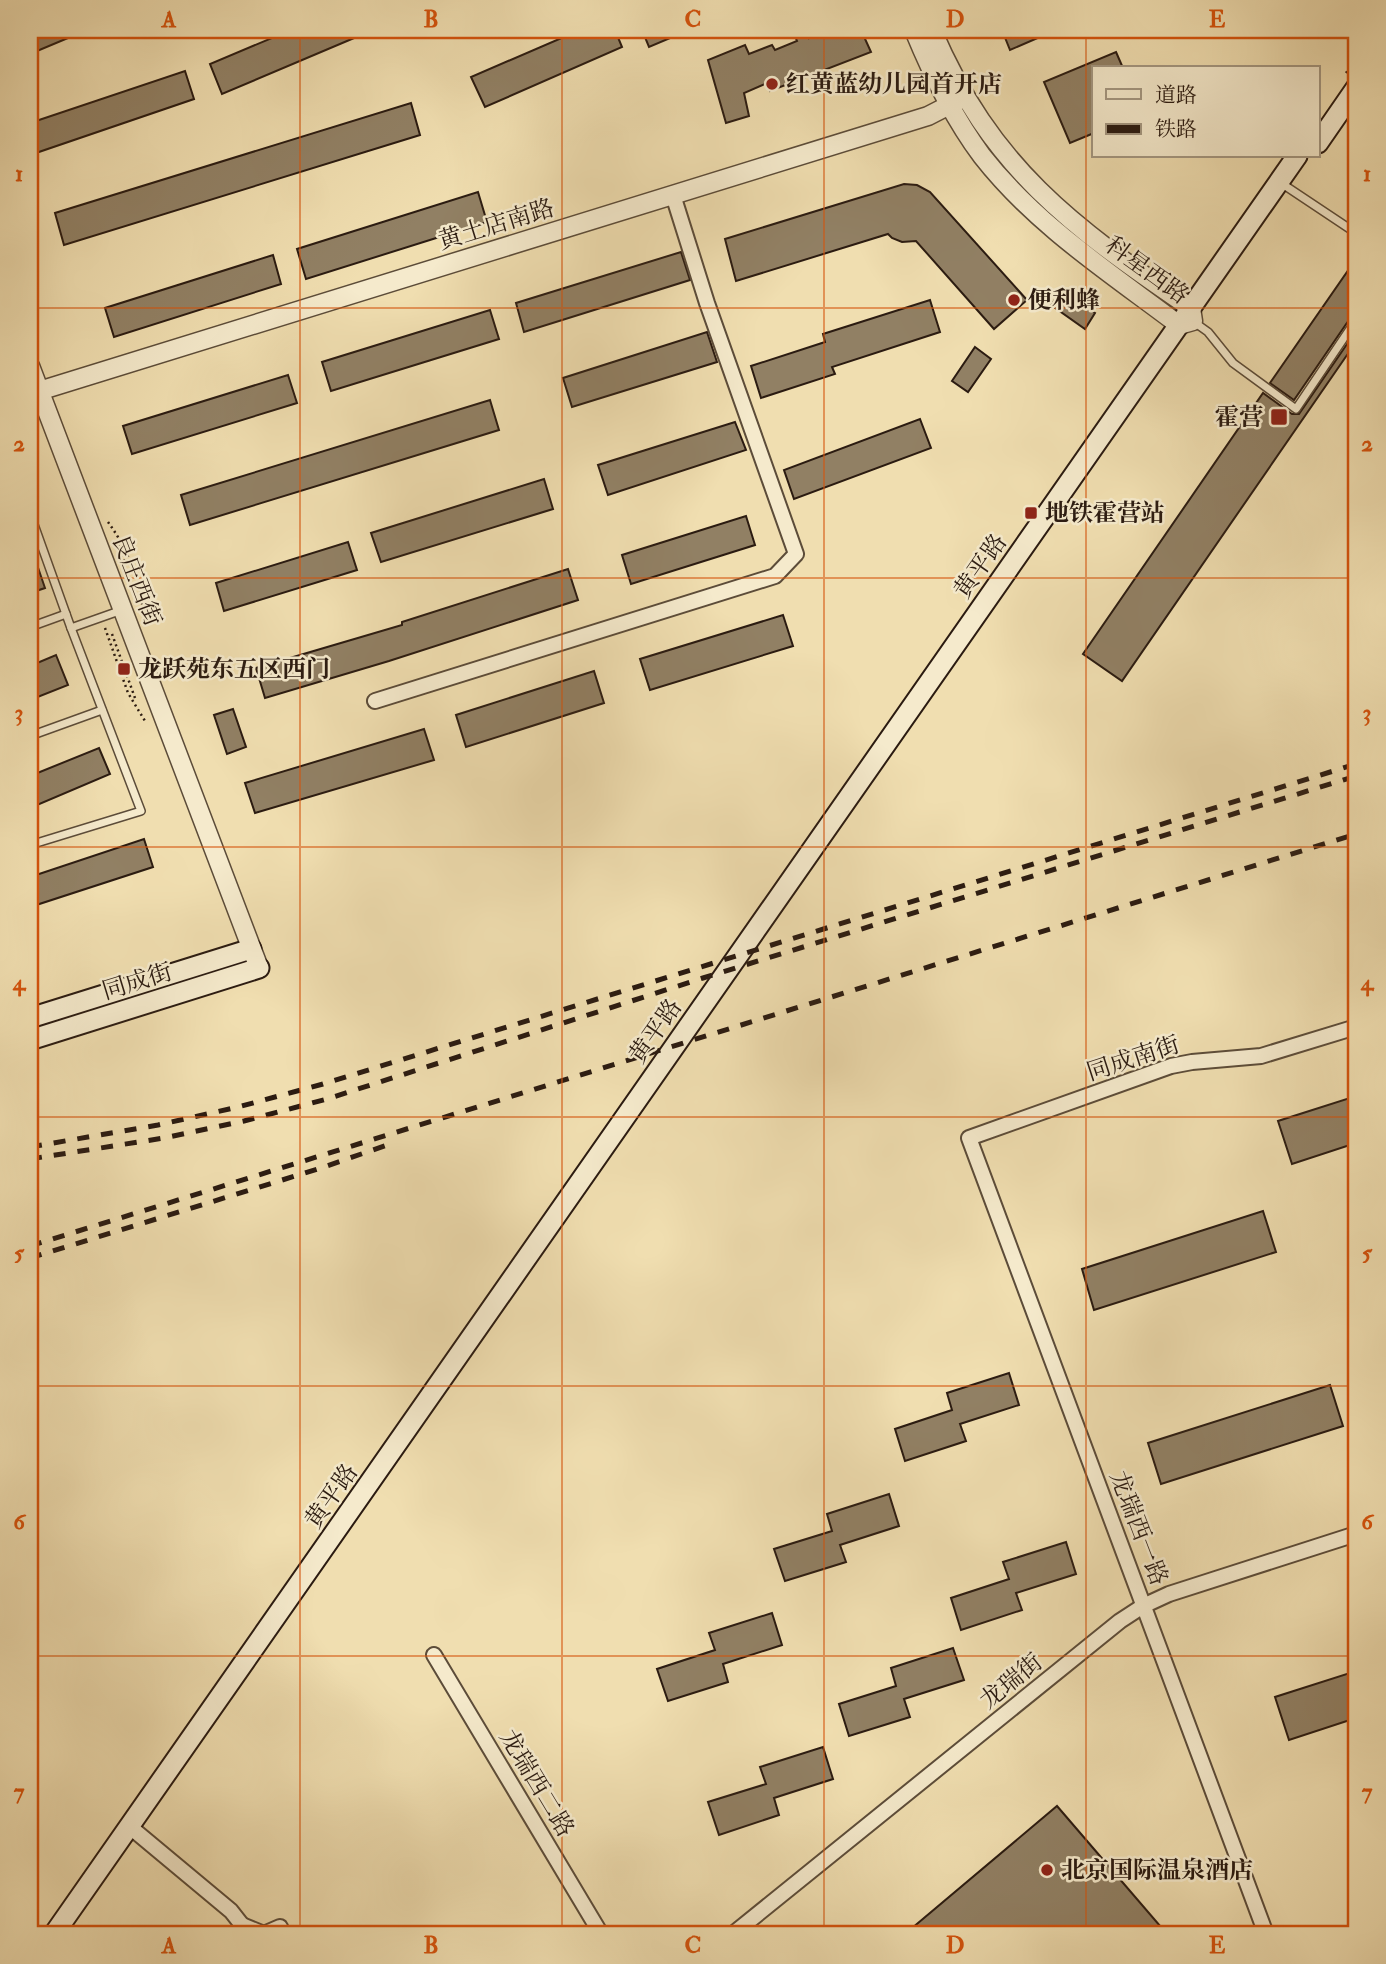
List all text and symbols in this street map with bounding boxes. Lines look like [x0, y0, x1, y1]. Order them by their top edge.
text: A [161, 5, 177, 34]
text: B [423, 5, 439, 34]
text: C [685, 5, 701, 34]
text: D [946, 5, 964, 34]
text: E [1209, 5, 1226, 34]
legend [1092, 66, 1320, 158]
place label: 红黄蓝幼儿园首开店 [786, 69, 1002, 100]
marker: 红黄蓝幼儿园首开店 [764, 76, 780, 92]
text: 道路 [1155, 82, 1197, 109]
text: 铁路 [1155, 116, 1197, 143]
text: 1 [15, 159, 23, 188]
text: 1 [1363, 159, 1371, 188]
street label: 黄土店南路 [434, 192, 558, 257]
street label: 科星西路 [1099, 230, 1195, 311]
place label: 便利蜂 [1028, 285, 1100, 316]
marker: 便利蜂 [1006, 292, 1022, 308]
place label: 霍营 [1215, 402, 1263, 433]
marker: 霍营 [1269, 407, 1289, 427]
text: 2 [13, 429, 25, 458]
text: 2 [1361, 429, 1373, 458]
place label: 地铁霍营站 [1045, 498, 1165, 529]
marker: 地铁霍营站 [1023, 505, 1039, 521]
street label: 黄平路 [947, 528, 1014, 605]
street label: 良庄西街 [105, 530, 168, 631]
place label: 龙跃苑东五区西门 [138, 654, 330, 685]
marker: 龙跃苑东五区西门 [116, 661, 132, 677]
text: 3 [15, 698, 23, 727]
text: 3 [1363, 698, 1371, 727]
street label: 同成街 [98, 956, 176, 1007]
text: 4 [12, 968, 27, 997]
text: 4 [1360, 968, 1375, 997]
street label: 黄平路 [622, 993, 689, 1070]
street label: 同成南街 [1083, 1029, 1184, 1088]
text: 5 [14, 1238, 25, 1267]
text: 5 [1362, 1238, 1373, 1267]
street label: 黄平路 [298, 1458, 365, 1535]
street label: 龙瑞西一路 [1103, 1467, 1175, 1590]
text: 6 [13, 1507, 27, 1536]
text: 6 [1361, 1507, 1375, 1536]
street label: 龙瑞街 [974, 1647, 1049, 1716]
street label: 龙瑞西二路 [492, 1724, 581, 1843]
text: 7 [14, 1777, 25, 1806]
text: 7 [1362, 1777, 1373, 1806]
place label: 北京国际温泉酒店 [1061, 1855, 1253, 1886]
marker: 北京国际温泉酒店 [1039, 1862, 1055, 1878]
text: A [161, 1931, 177, 1960]
text: B [423, 1931, 439, 1960]
text: C [685, 1931, 701, 1960]
text: D [946, 1931, 964, 1960]
text: E [1209, 1931, 1226, 1960]

